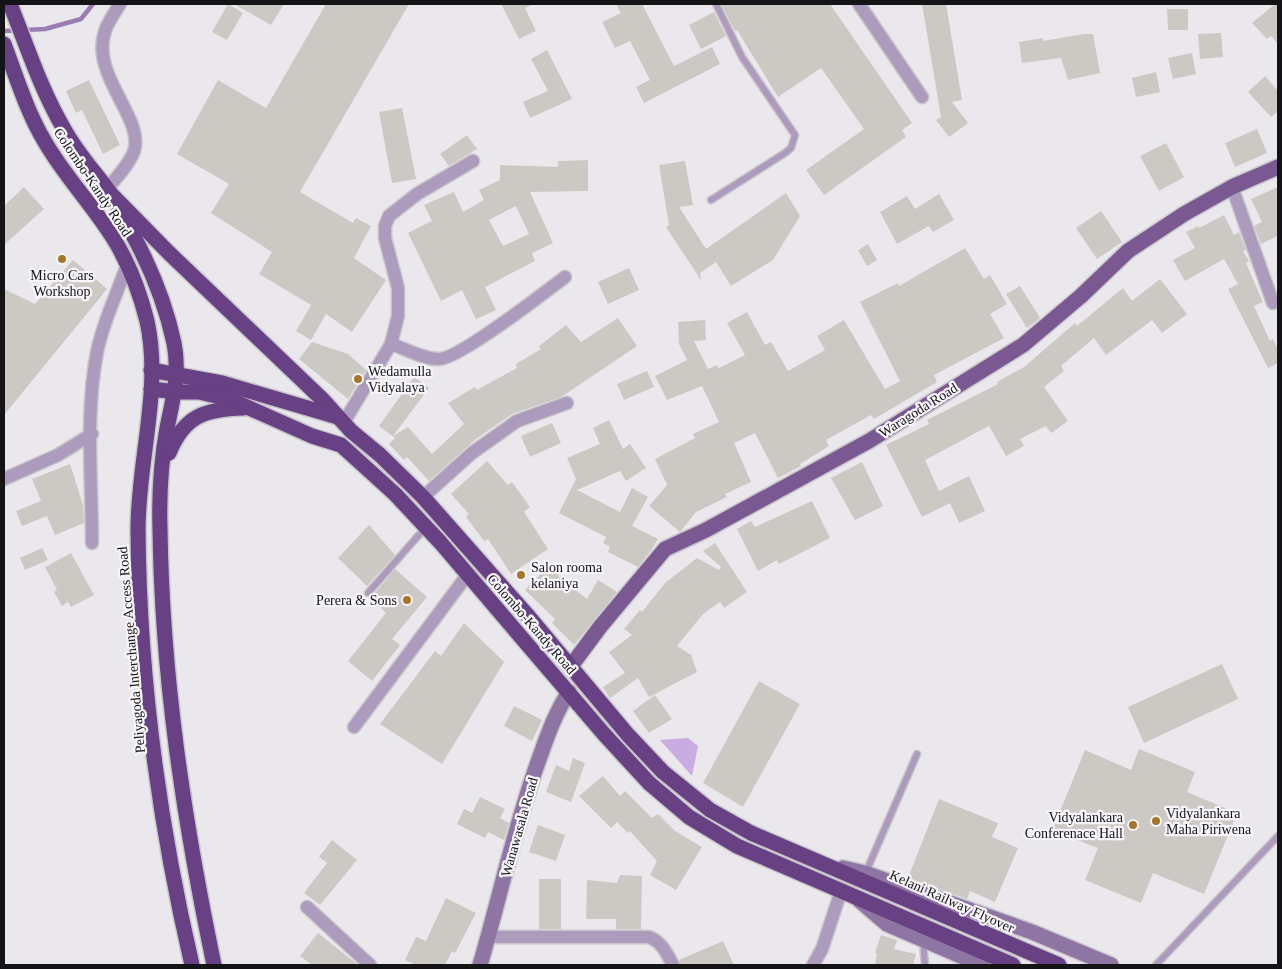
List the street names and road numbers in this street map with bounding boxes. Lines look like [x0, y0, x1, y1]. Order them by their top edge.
street label: Colombo-Kandy Road [51, 125, 134, 239]
street label: Waragoda Road [876, 380, 960, 440]
street label: Peliyagoda Interchange Access Road [115, 546, 148, 754]
street label: Colombo-Kandy Road [484, 571, 579, 677]
street label: Wanawasala Road [498, 776, 541, 879]
street label: Kelani Railway Flyover [887, 867, 1017, 936]

